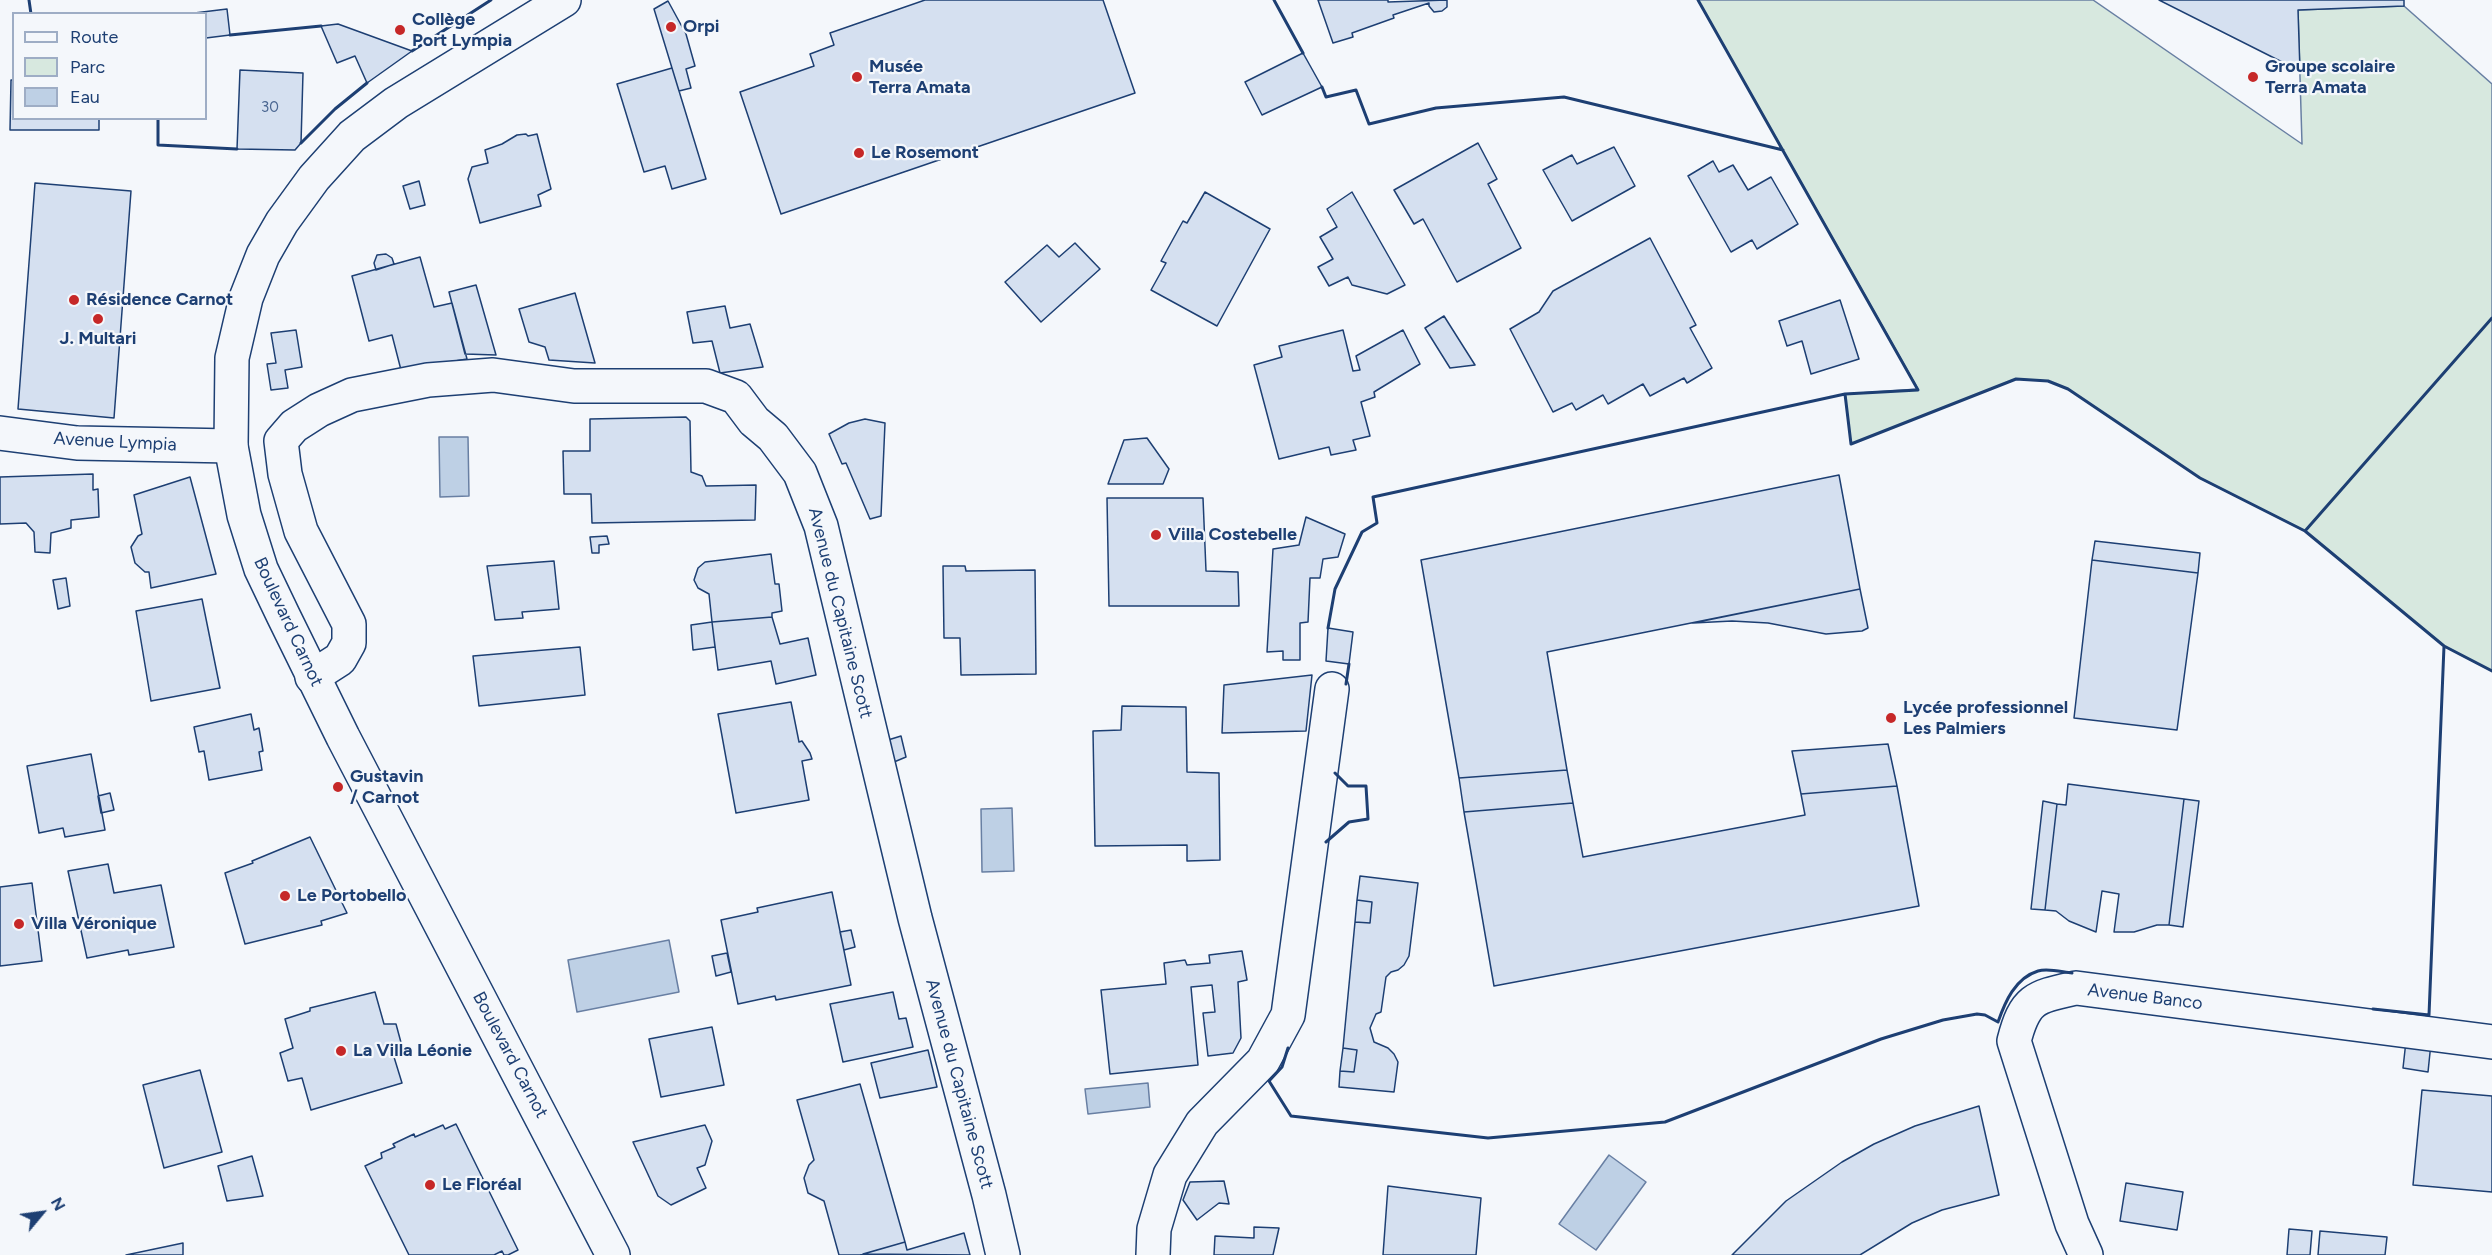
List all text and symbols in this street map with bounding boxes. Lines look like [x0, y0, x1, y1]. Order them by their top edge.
place label: Collège Port Lympia [412, 9, 512, 52]
legend [12, 12, 207, 120]
place label: Orpi [683, 16, 720, 38]
marker: Orpi [664, 20, 678, 34]
marker: Collège Port Lympia [393, 23, 407, 37]
text: Route [70, 26, 118, 48]
text: Parc [70, 56, 105, 78]
place label: Musée Terra Amata [869, 56, 971, 98]
place label: Groupe scolaire Terra Amata [2265, 56, 2395, 98]
marker: Musée Terra Amata [850, 70, 864, 84]
marker: Groupe scolaire Terra Amata [2246, 70, 2260, 84]
text: Eau [70, 86, 100, 108]
house number: 30 [261, 99, 279, 117]
place label: Le Rosemont [871, 142, 979, 164]
marker: Le Rosemont [852, 146, 866, 160]
place label: Résidence Carnot [86, 289, 233, 311]
marker: Résidence Carnot [67, 293, 81, 307]
marker: J. Multari [91, 312, 105, 326]
place label: J. Multari [60, 328, 136, 350]
street label: Avenue Lympia [53, 428, 177, 456]
street label: Avenue du Capitaine Scott [803, 505, 877, 721]
place label: Villa Costebelle [1168, 524, 1297, 546]
marker: Villa Costebelle [1149, 528, 1163, 542]
street label: Boulevard Carnot [249, 554, 327, 690]
place label: Lycée professionnel Les Palmiers [1903, 697, 2068, 740]
marker: Lycée professionnel Les Palmiers [1884, 711, 1898, 725]
place label: Gustavin / Carnot [350, 766, 423, 808]
marker: Gustavin / Carnot [331, 780, 345, 794]
place label: Le Portobello [297, 885, 406, 907]
marker: Le Portobello [278, 889, 292, 903]
place label: Villa Véronique [31, 913, 157, 935]
marker: Villa Véronique [12, 917, 26, 931]
street label: Avenue du Capitaine Scott [921, 977, 997, 1191]
street label: Avenue Banco [2086, 979, 2204, 1015]
street label: Boulevard Carnot [468, 988, 552, 1122]
place label: La Villa Léonie [353, 1040, 472, 1062]
marker: La Villa Léonie [334, 1044, 348, 1058]
place label: Le Floréal [442, 1174, 522, 1196]
marker: Le Floréal [423, 1178, 437, 1192]
north arrow [12, 1183, 72, 1243]
text: N [47, 1194, 69, 1214]

